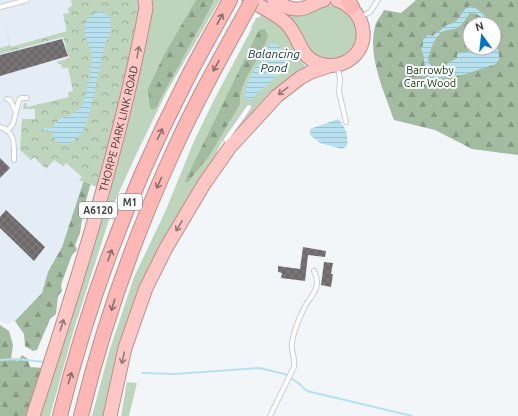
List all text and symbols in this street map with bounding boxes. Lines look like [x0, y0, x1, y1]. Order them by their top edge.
one-way arrow [216, 13, 224, 25]
north arrow [462, 16, 502, 56]
text: N [474, 19, 485, 33]
one-way arrow [134, 46, 142, 59]
water label: Balancing Pond [248, 47, 301, 74]
one-way arrow [211, 60, 219, 72]
street label: THORPE PARK LINK ROAD [97, 64, 140, 193]
park label: Barrowby Carr Wood [404, 64, 456, 89]
one-way arrow [278, 87, 289, 95]
one-way arrow [156, 129, 164, 141]
one-way arrow [155, 177, 162, 189]
road number: M1 [118, 194, 142, 210]
road number: A6120 [79, 202, 117, 218]
one-way arrow [174, 220, 182, 232]
one-way arrow [107, 249, 115, 261]
one-way arrow [109, 298, 116, 311]
one-way arrow [59, 319, 66, 332]
one-way arrow [118, 352, 126, 365]
one-way arrow [67, 372, 74, 385]

